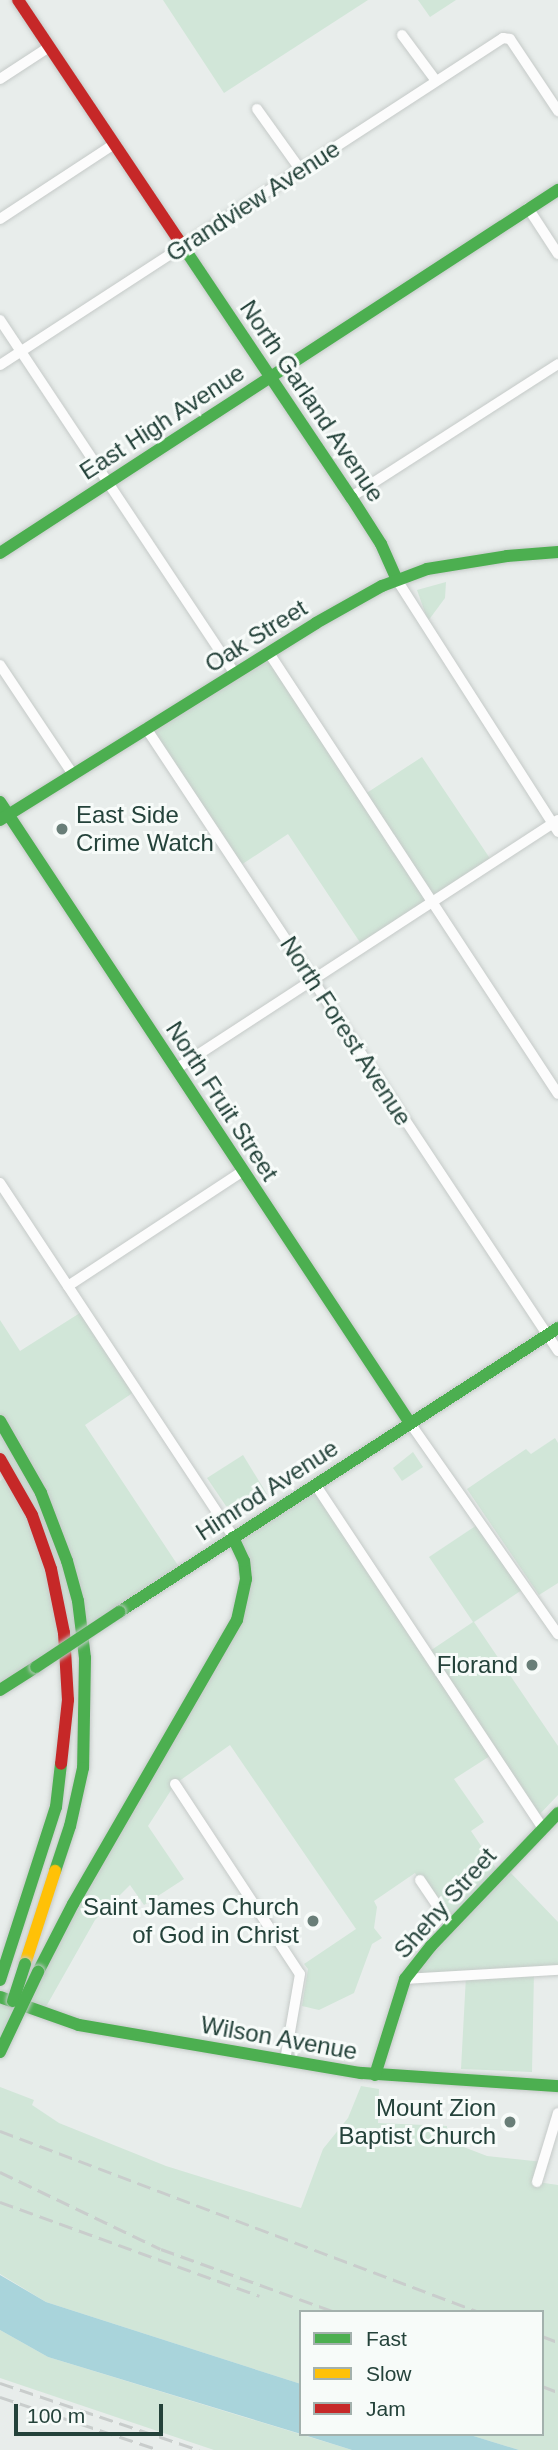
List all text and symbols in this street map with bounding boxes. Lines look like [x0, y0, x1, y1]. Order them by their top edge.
street label: Grandview Avenue [160, 134, 346, 268]
street label: North Garland Avenue [233, 294, 391, 508]
street label: East High Avenue [74, 358, 250, 486]
street label: Oak Street [200, 593, 312, 679]
place label: East Side Crime Watch [76, 801, 214, 857]
marker: East Side Crime Watch [54, 821, 70, 837]
street label: North Forest Avenue [274, 930, 418, 1132]
street label: North Fruit Street [160, 1016, 284, 1186]
street label: Himrod Avenue [190, 1433, 344, 1547]
place label: Florand [437, 1651, 518, 1679]
marker: Florand [524, 1657, 540, 1673]
street label: Shehy Street [388, 1842, 502, 1964]
place label: Saint James Church of God in Christ [83, 1893, 299, 1949]
marker: Saint James Church of God in Christ [305, 1913, 321, 1929]
street label: Wilson Avenue [198, 2010, 360, 2066]
place label: Mount Zion Baptist Church [339, 2094, 496, 2150]
marker: Mount Zion Baptist Church [502, 2114, 518, 2130]
legend [299, 2310, 544, 2436]
text: Fast [366, 2327, 407, 2350]
text: Slow [366, 2362, 412, 2385]
scale bar [18, 2390, 166, 2434]
text: Jam [366, 2397, 406, 2420]
text: 100 m [27, 2404, 85, 2427]

